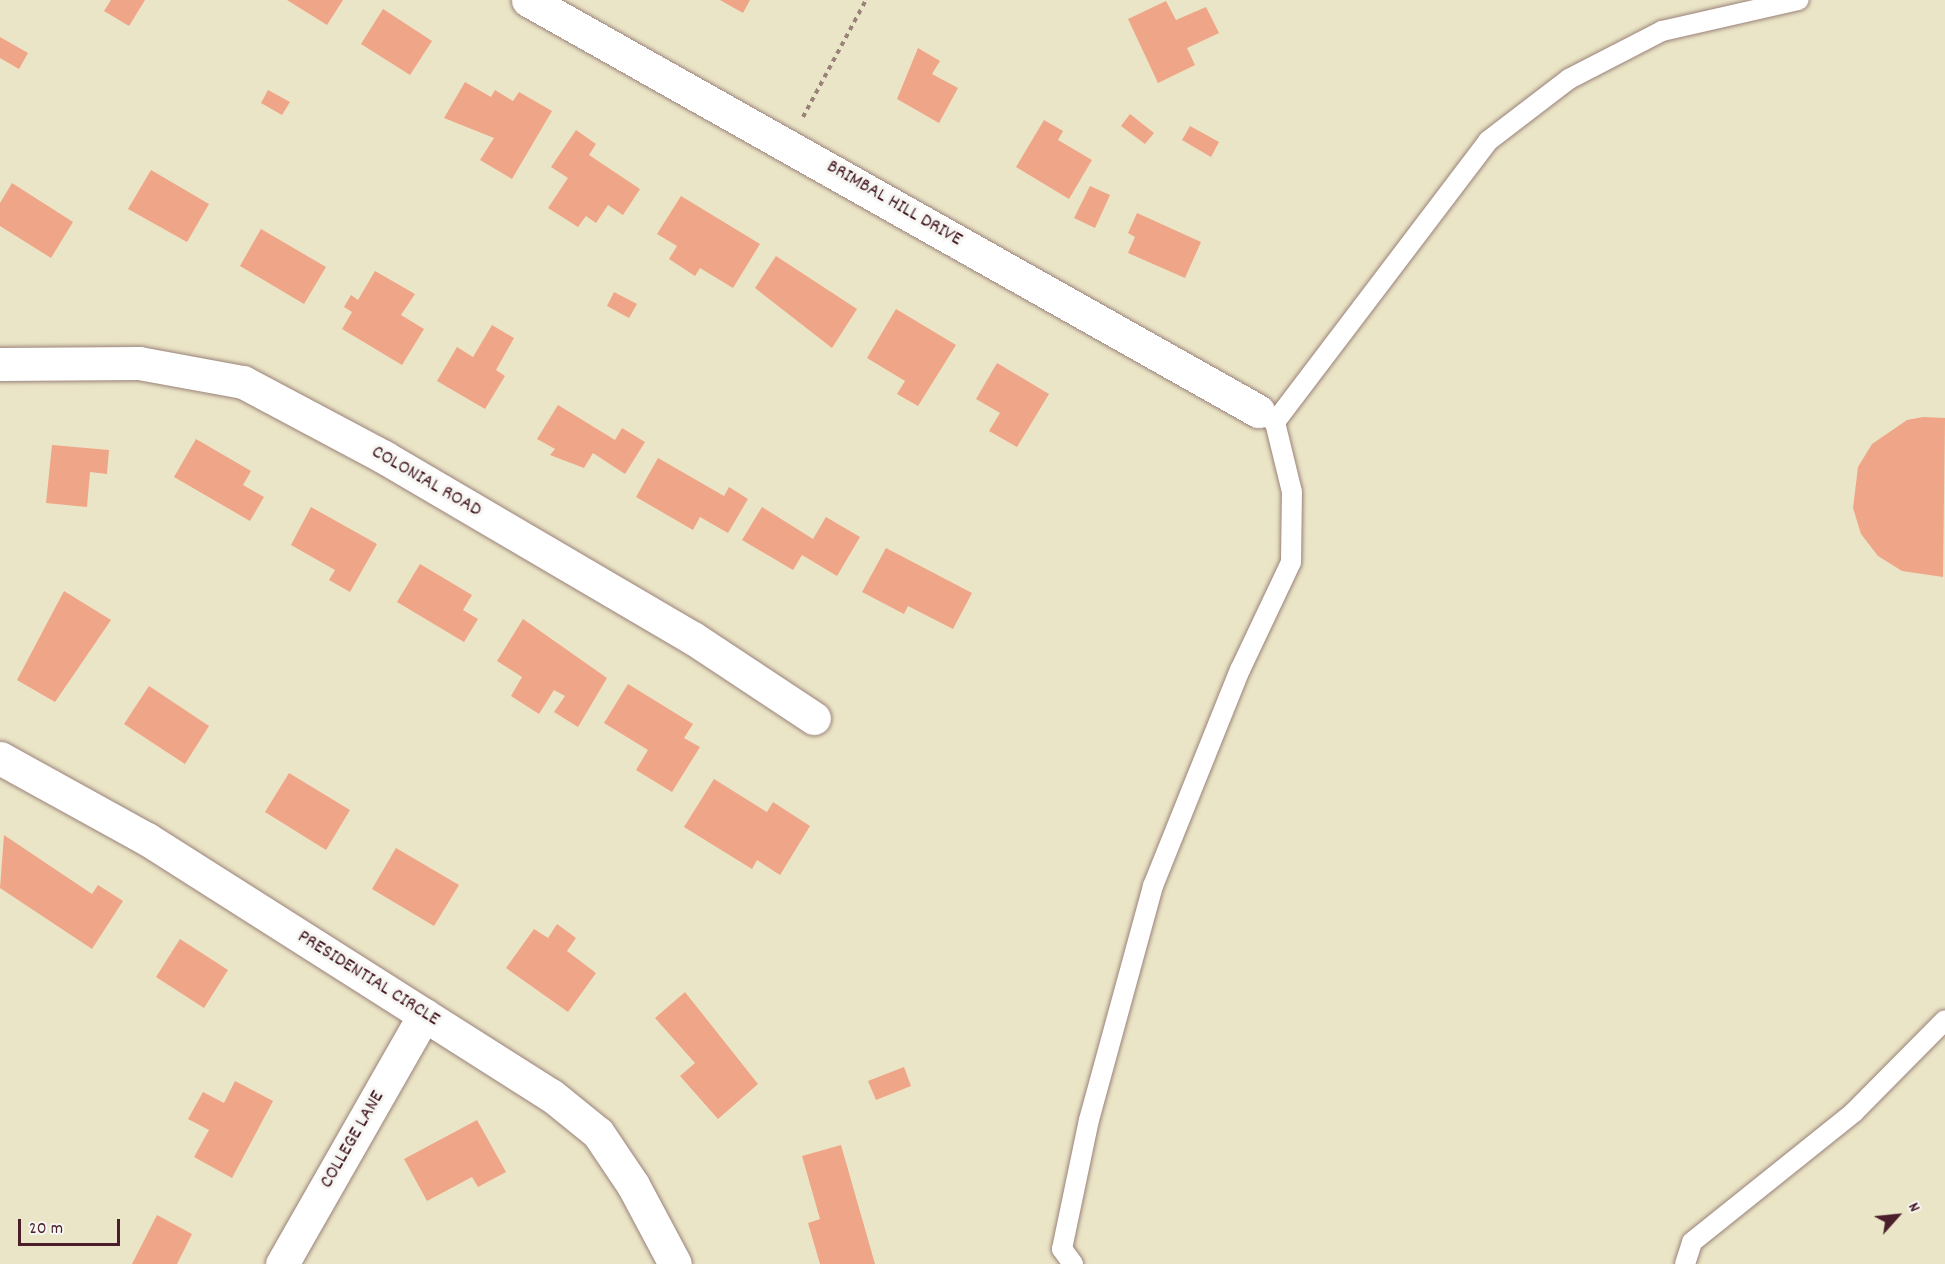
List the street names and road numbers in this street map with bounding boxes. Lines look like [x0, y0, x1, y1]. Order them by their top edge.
street label: BRIMBAL HILL DRIVE [822, 155, 966, 253]
street label: COLONIAL ROAD [367, 441, 485, 523]
street label: PRESIDENTIAL CIRCLE [293, 926, 443, 1032]
street label: COLLEGE LANE [315, 1087, 391, 1193]

